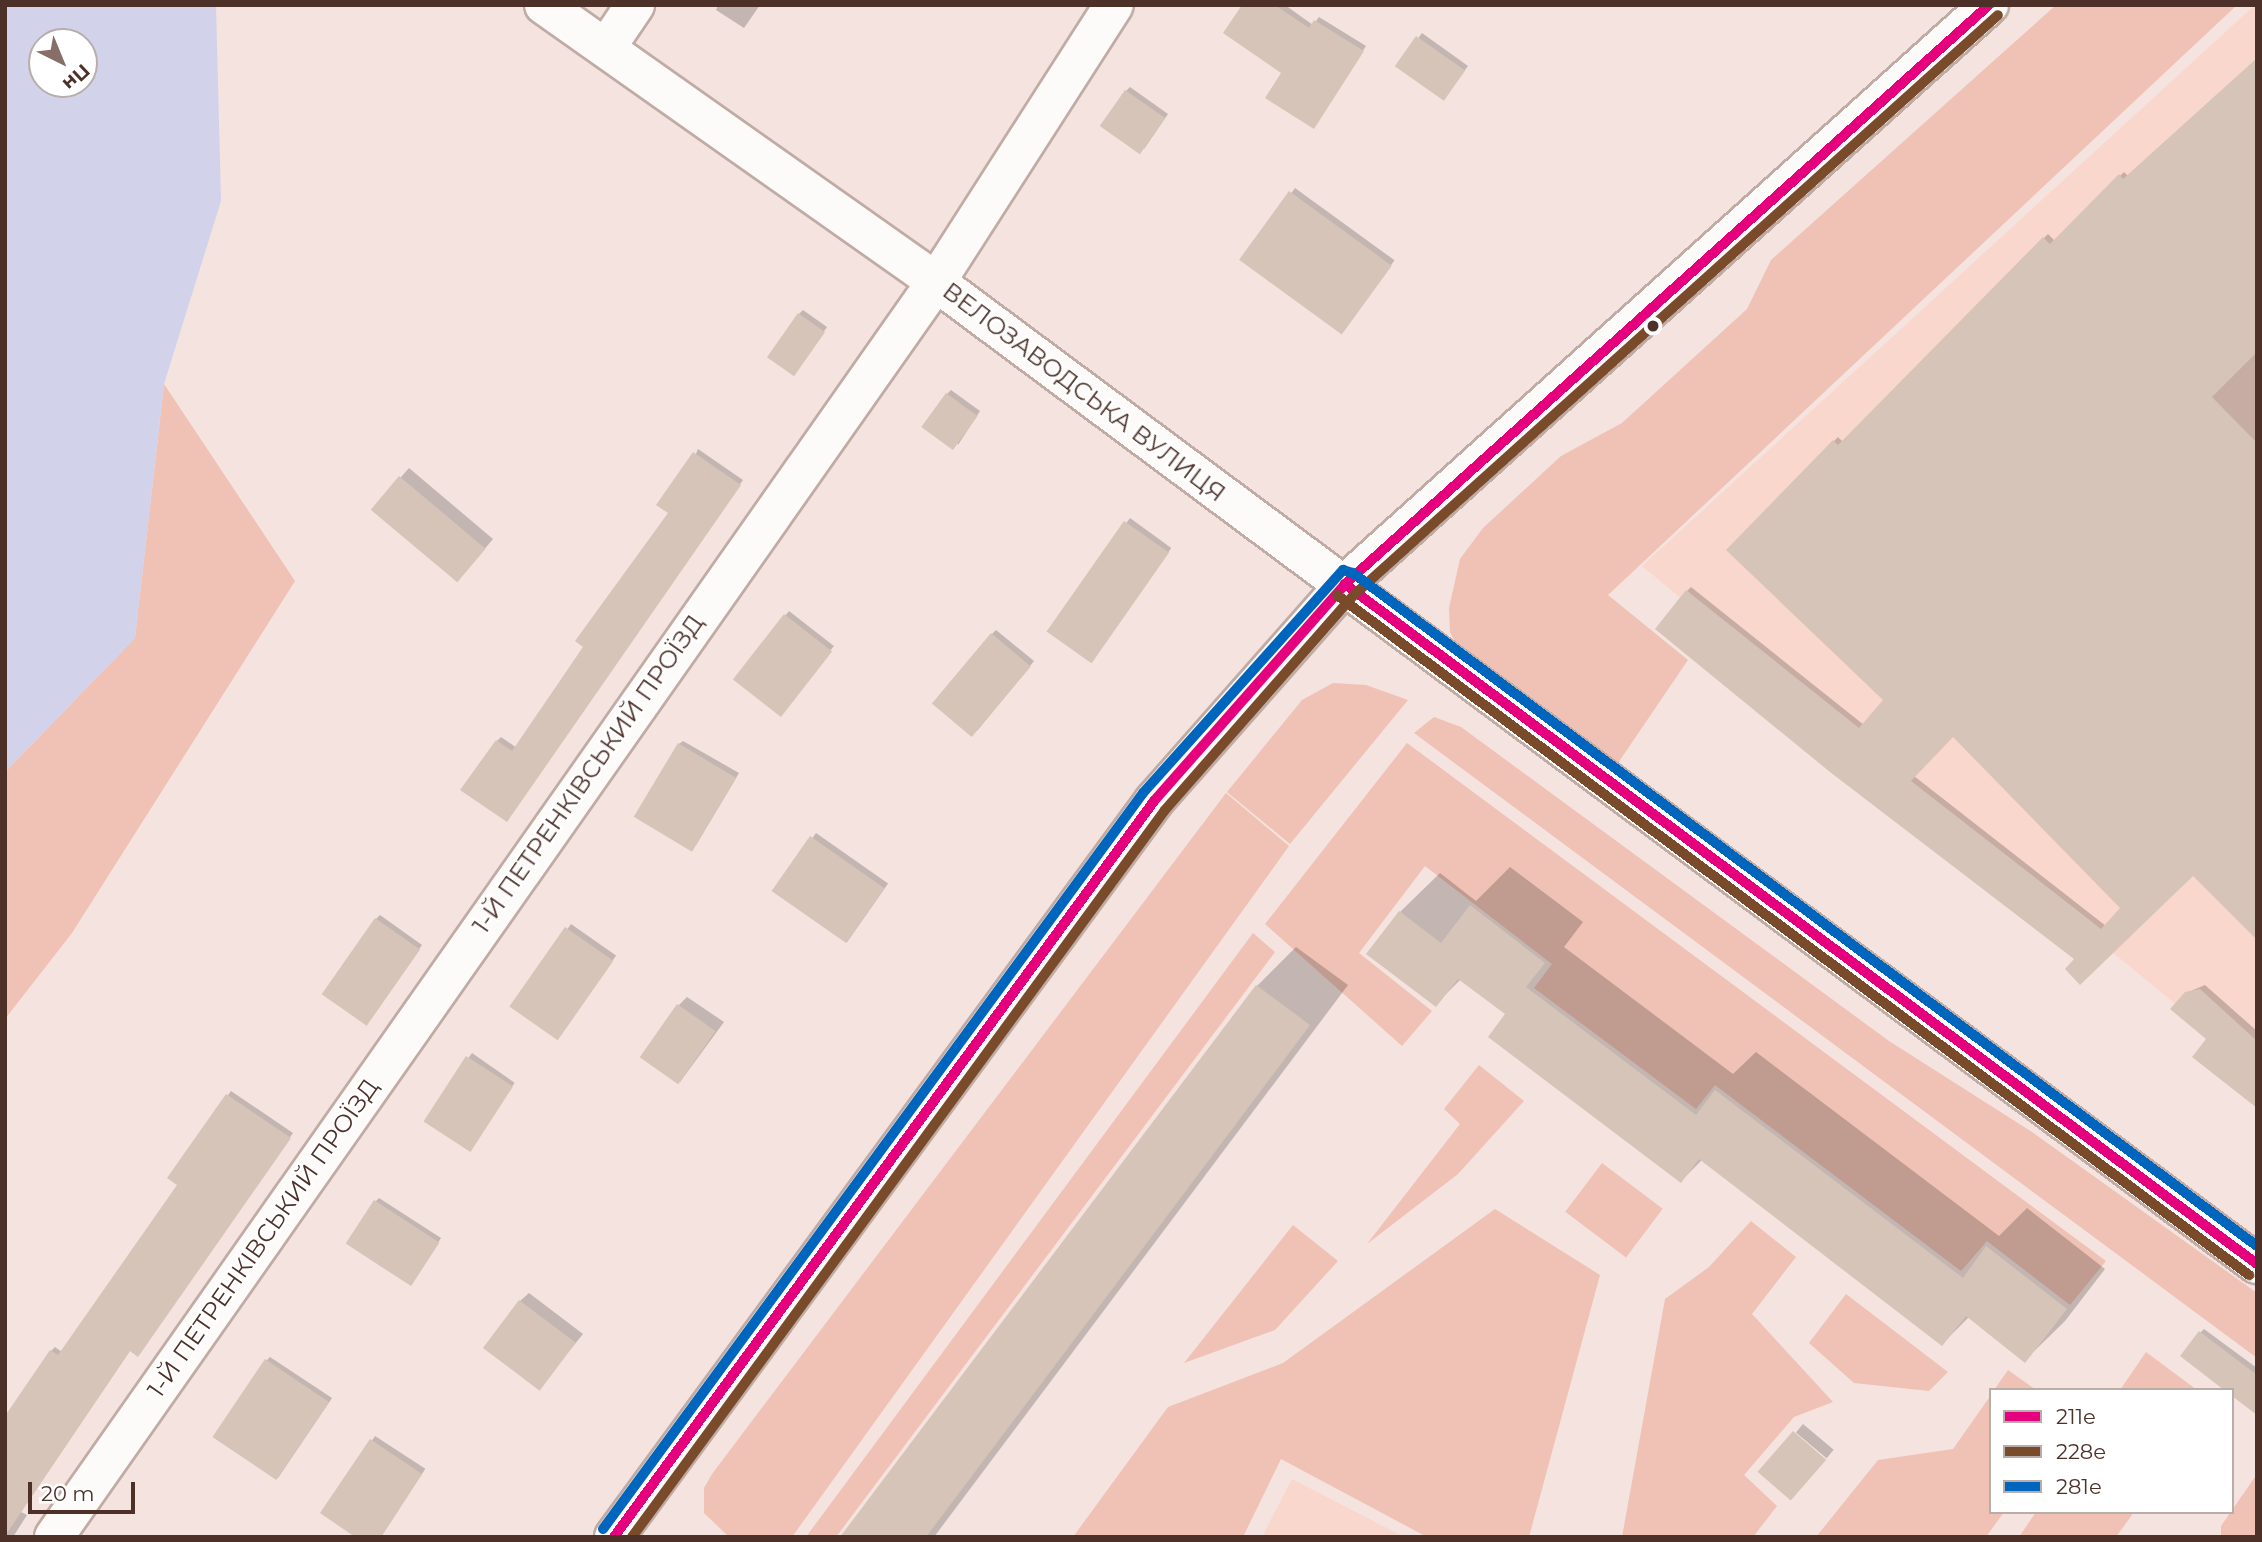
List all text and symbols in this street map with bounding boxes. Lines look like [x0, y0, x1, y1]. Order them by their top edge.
north arrow [28, 28, 98, 98]
text: Пн [58, 59, 95, 95]
street label: ВЕЛОЗАВОДСЬКА ВУЛИЦЯ [937, 276, 1231, 508]
unlabelled marker [1646, 319, 1660, 333]
street label: 1-Й ПЕТРЕНКІВСЬКИЙ ПРОЇЗД [467, 609, 709, 939]
street label: 1-Й ПЕТРЕНКІВСЬКИЙ ПРОЇЗД [142, 1073, 384, 1403]
legend [1989, 1388, 2234, 1514]
text: 211е [2056, 1404, 2096, 1429]
text: 228е [2056, 1439, 2106, 1464]
scale bar [32, 1468, 138, 1512]
text: 281е [2056, 1474, 2102, 1499]
text: 20 m [41, 1481, 95, 1506]

